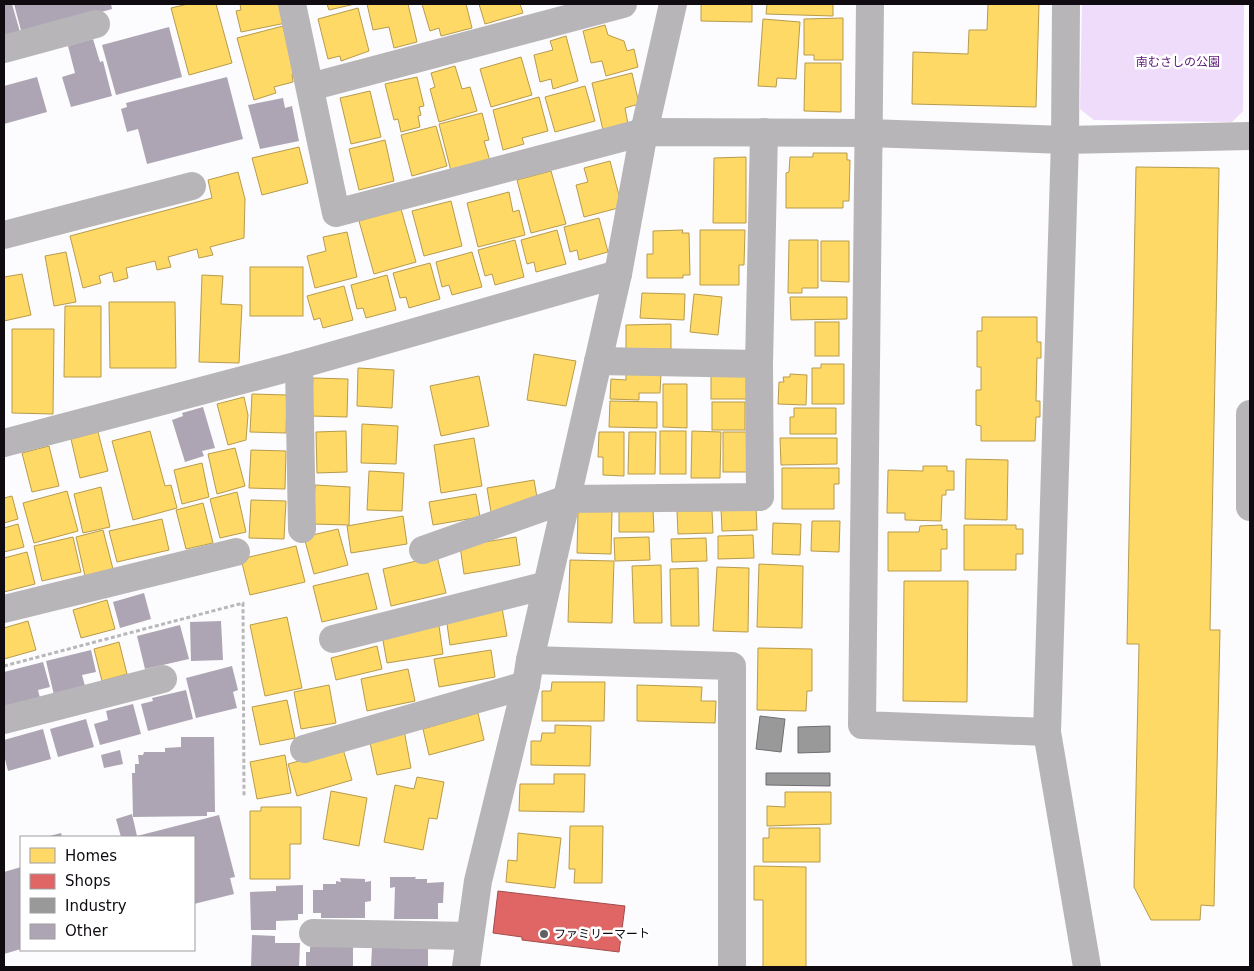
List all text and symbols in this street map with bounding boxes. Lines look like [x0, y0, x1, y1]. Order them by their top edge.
park label: 南むさしの公園 [1136, 55, 1220, 69]
legend [20, 836, 195, 951]
text: Homes [65, 847, 117, 865]
text: Shops [65, 872, 111, 890]
text: Industry [65, 897, 127, 915]
text: Other [65, 922, 108, 940]
place label: ファミリーマート [554, 927, 650, 941]
marker: ファミリーマート [538, 928, 550, 940]

